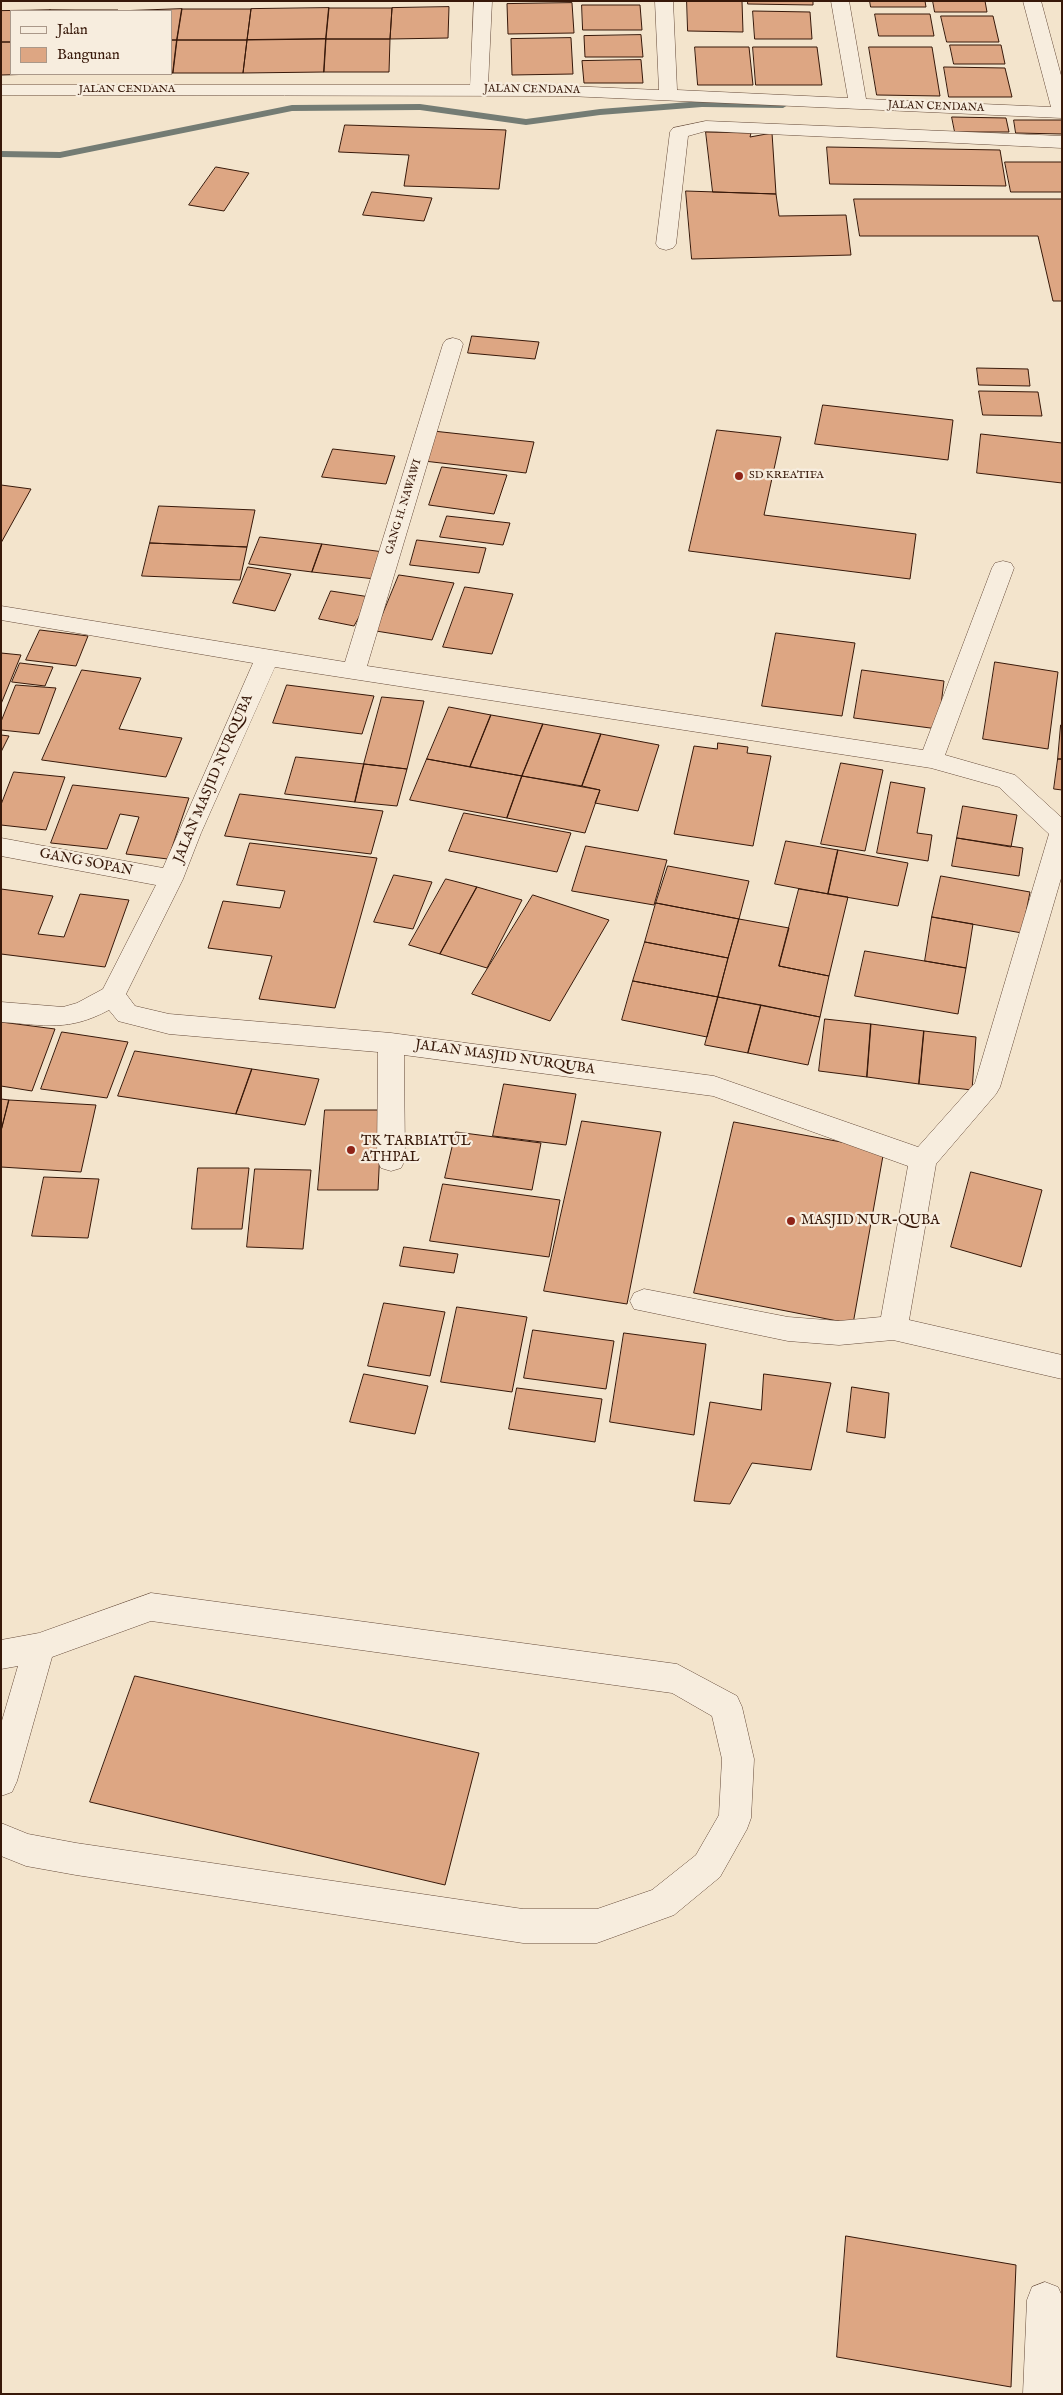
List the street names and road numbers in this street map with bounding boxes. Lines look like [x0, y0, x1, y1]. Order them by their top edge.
street label: JALAN CENDANA [79, 83, 175, 97]
street label: JALAN CENDANA [484, 83, 580, 97]
street label: JALAN CENDANA [888, 99, 984, 115]
street label: GANG H. NAWAWI [383, 458, 425, 556]
street label: JALAN MASJID NURQUBA [171, 692, 257, 866]
street label: GANG SOPAN [38, 846, 134, 880]
street label: JALAN MASJID NURQUBA [414, 1037, 596, 1079]

